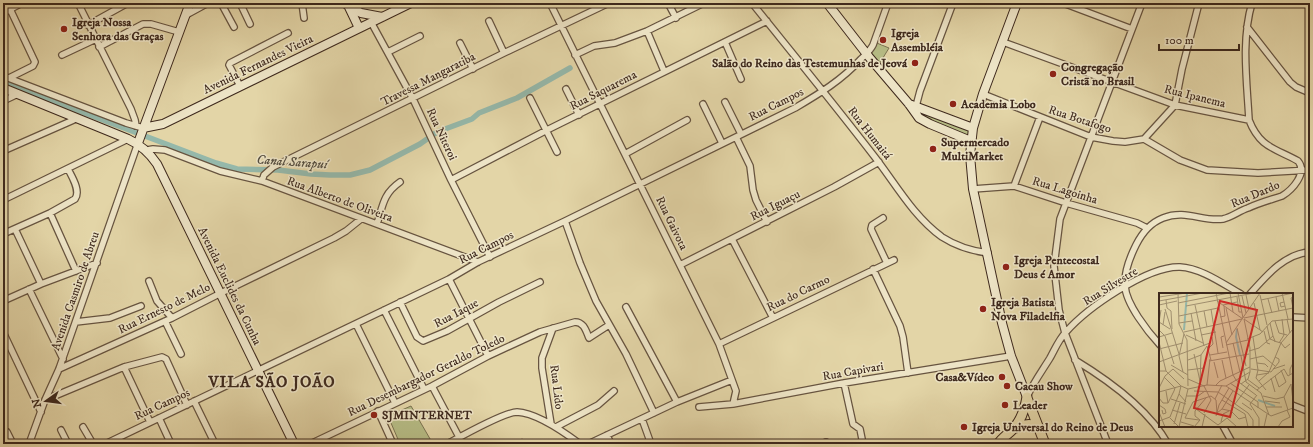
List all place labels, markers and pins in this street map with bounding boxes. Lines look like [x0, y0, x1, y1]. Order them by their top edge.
place label: Igreja Nossa Senhora das Graças [72, 15, 164, 44]
marker: Igreja Nossa Senhora das Graças [59, 24, 69, 34]
place label: Igreja Assembléia [890, 26, 944, 55]
marker: Igreja Assembléia [878, 35, 888, 45]
place label: Salão do Reino das Testemunhas de Jeová [712, 56, 908, 71]
marker: Salão do Reino das Testemunhas de Jeová [910, 58, 920, 68]
place label: Congregação Cristã no Brasil [1061, 60, 1135, 89]
marker: Congregação Cristã no Brasil [1048, 69, 1058, 79]
place label: Academia Lobo [960, 97, 1036, 112]
marker: Academia Lobo [948, 99, 958, 109]
place label: Supermercado MultiMarket [941, 135, 1009, 164]
marker: Supermercado MultiMarket [928, 144, 938, 154]
place label: Igreja Pentecostal Deus é Amor [1014, 253, 1100, 282]
marker: Igreja Pentecostal Deus é Amor [1001, 262, 1011, 272]
place label: Igreja Batista Nova Filadelfia [991, 295, 1066, 324]
marker: Igreja Batista Nova Filadelfia [978, 304, 988, 314]
place label: Casa&Vídeo [935, 370, 994, 385]
marker: Casa&Vídeo [997, 372, 1007, 382]
place label: Cacau Show [1015, 379, 1073, 394]
marker: Cacau Show [1002, 381, 1012, 391]
place label: Leader [1013, 398, 1048, 413]
marker: Leader [1000, 400, 1010, 410]
place label: SJMINTERNET [382, 408, 473, 423]
marker: SJMINTERNET [369, 410, 379, 420]
place label: Igreja Universal do Reino de Deus [972, 420, 1133, 435]
marker: Igreja Universal do Reino de Deus [959, 422, 969, 432]

